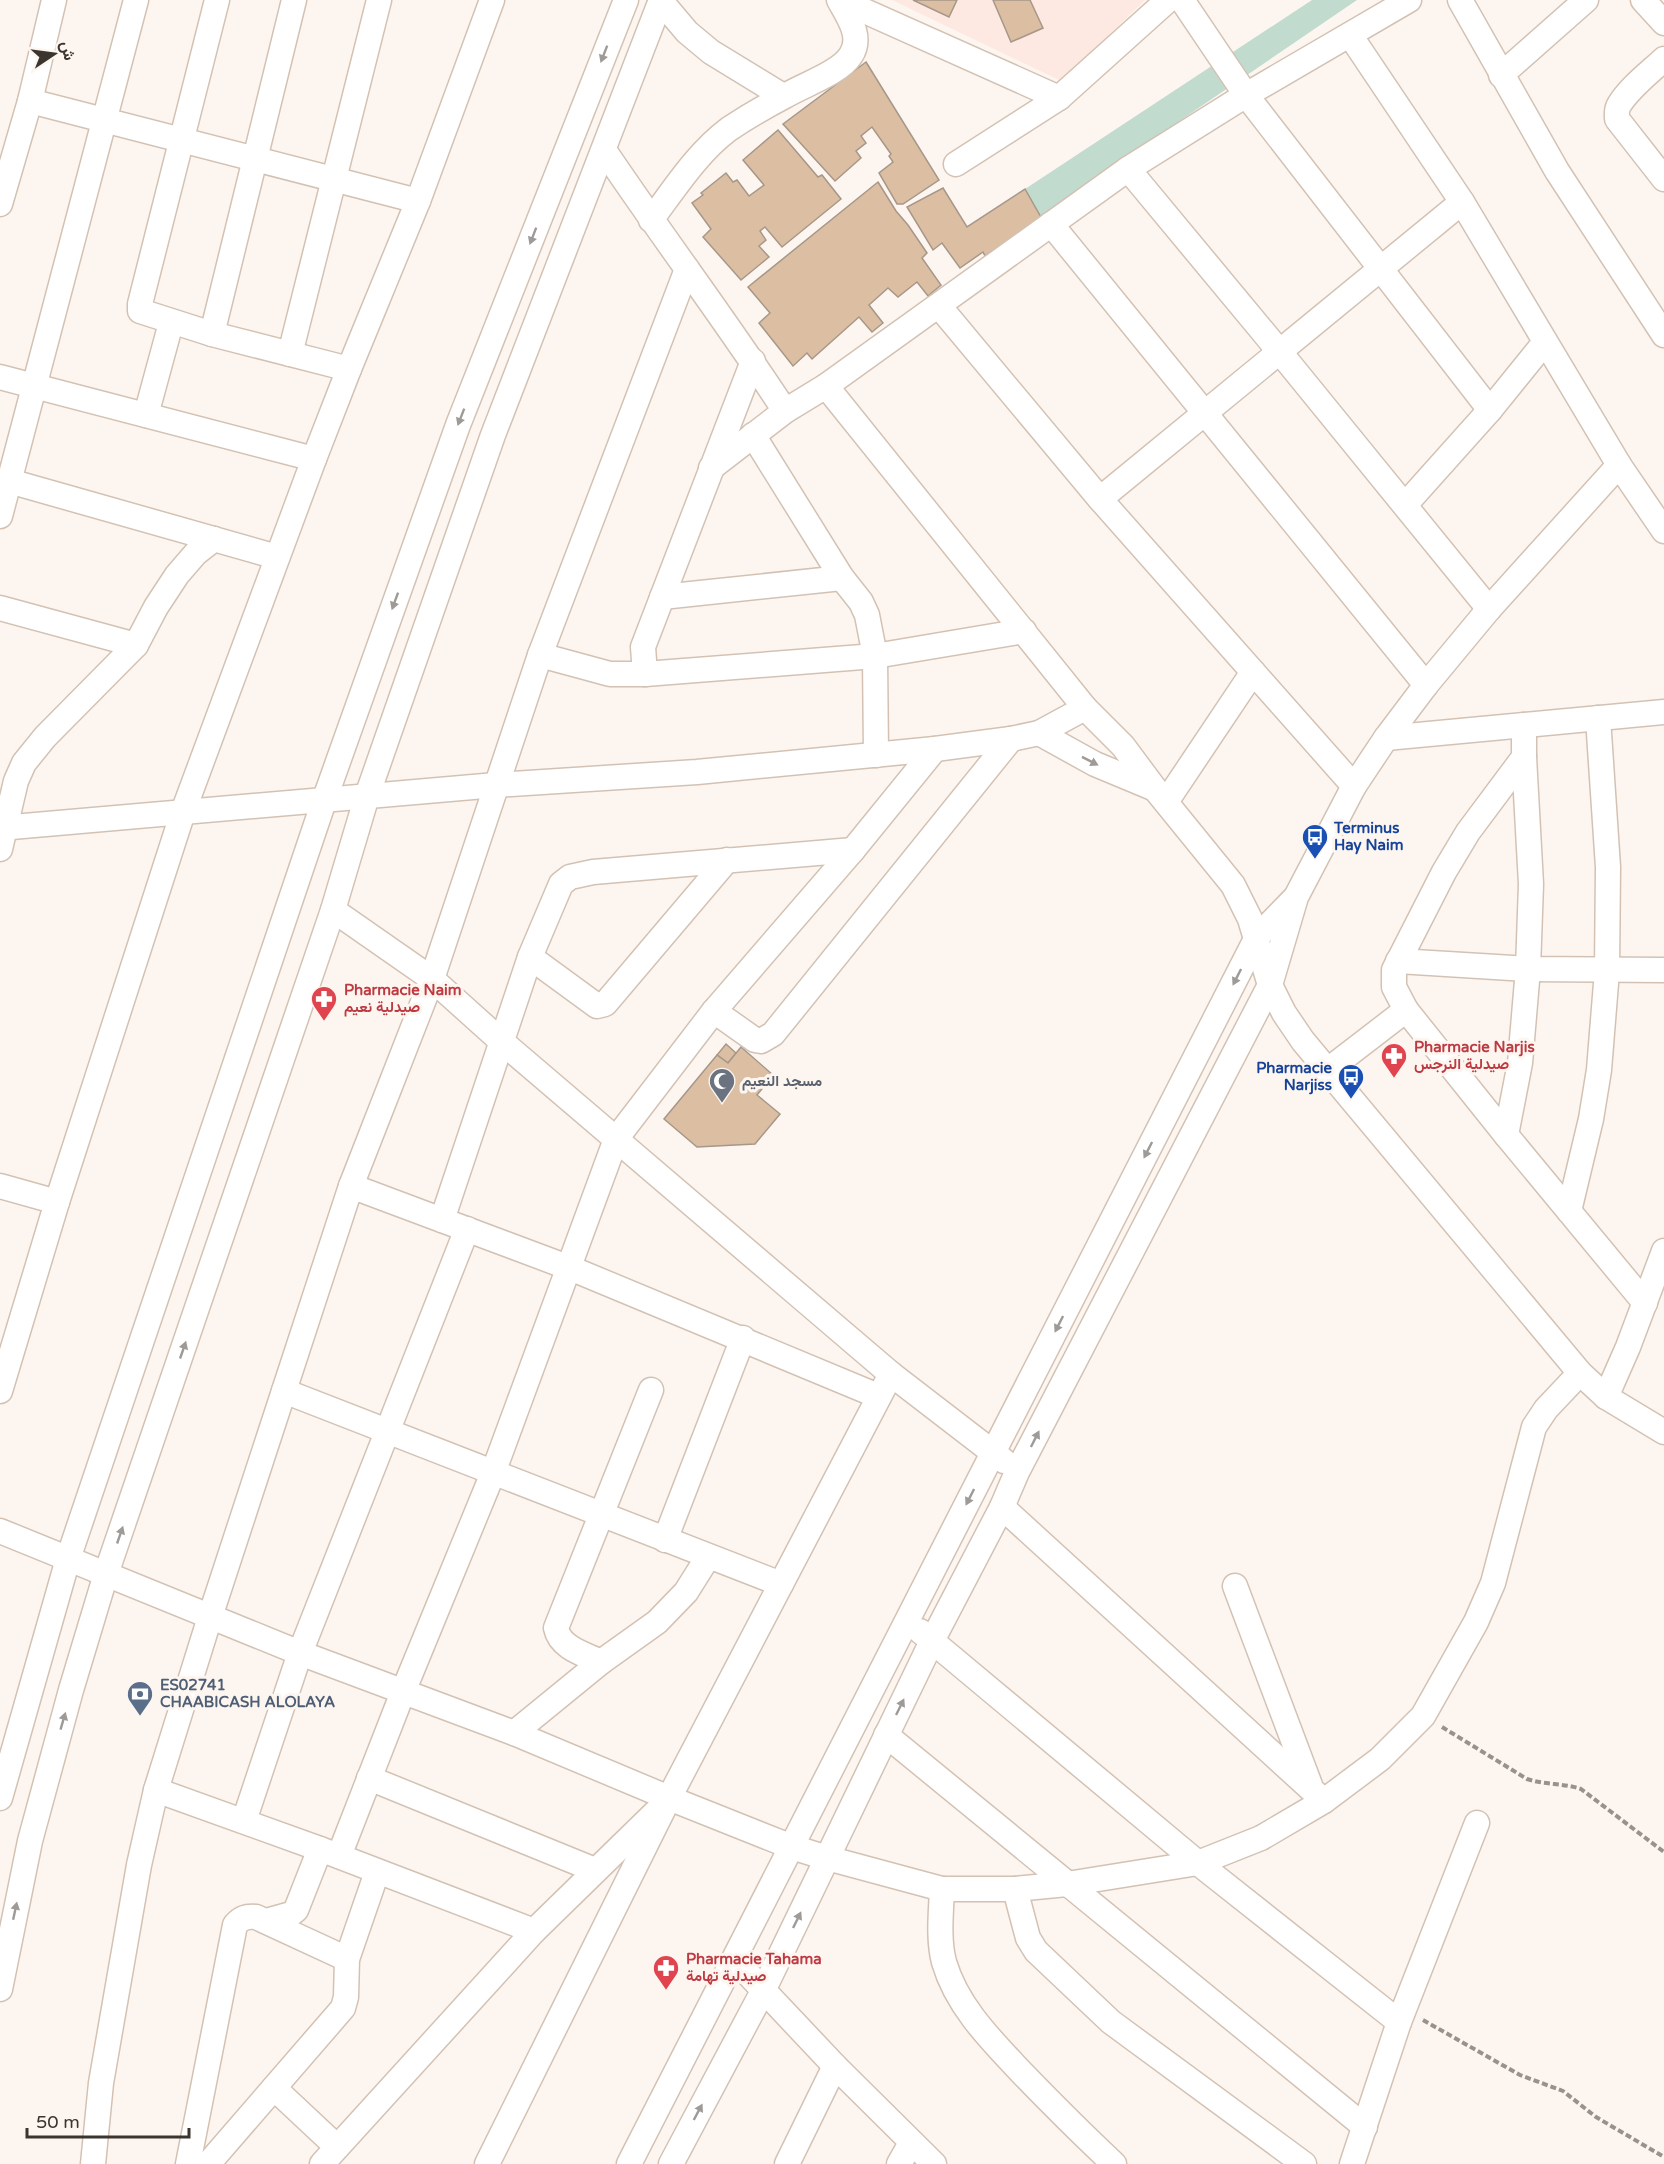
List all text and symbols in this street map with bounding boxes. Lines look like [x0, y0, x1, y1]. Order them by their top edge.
north arrow [24, 24, 84, 84]
text: ش [56, 39, 80, 62]
one-way arrow [599, 46, 609, 64]
one-way arrow [528, 227, 537, 245]
one-way arrow [456, 409, 466, 427]
one-way arrow [390, 592, 400, 610]
one-way arrow [1082, 756, 1099, 766]
place label: Terminus Hay Naim [1333, 819, 1404, 855]
bus stop icon: Terminus Hay Naim [1300, 822, 1330, 860]
one-way arrow [1232, 968, 1242, 985]
place label: Pharmacie Naim صيدلية نعيم [344, 981, 462, 1017]
pharmacy icon: Pharmacie Naim صيدلية نعيم [309, 984, 339, 1022]
place label: Pharmacie Narjis صيدلية النرجس [1414, 1038, 1535, 1073]
pharmacy icon: Pharmacie Narjis صيدلية النرجس [1379, 1041, 1409, 1079]
place label: Pharmacie Narjiss [1256, 1059, 1332, 1095]
bus stop icon: Pharmacie Narjiss [1336, 1062, 1366, 1100]
mosque icon: مسجد النعيم [707, 1066, 737, 1104]
place label: مسجد النعيم [742, 1072, 822, 1091]
one-way arrow [1143, 1142, 1153, 1159]
one-way arrow [1054, 1316, 1064, 1333]
one-way arrow [178, 1341, 188, 1359]
one-way arrow [1030, 1430, 1039, 1447]
one-way arrow [965, 1489, 975, 1506]
one-way arrow [115, 1526, 125, 1544]
place label: ES02741 CHAABICASH ALOLAYA [160, 1676, 335, 1711]
bank icon: ES02741 CHAABICASH ALOLAYA [125, 1679, 155, 1717]
one-way arrow [895, 1698, 904, 1715]
one-way arrow [59, 1712, 68, 1730]
one-way arrow [11, 1901, 21, 1920]
one-way arrow [792, 1912, 802, 1929]
place label: Pharmacie Tahama صيدلية تهامة [686, 1950, 822, 1985]
pharmacy icon: Pharmacie Tahama صيدلية تهامة [651, 1953, 681, 1991]
scale bar [27, 2101, 189, 2139]
one-way arrow [693, 2104, 703, 2121]
text: 50 m [36, 2111, 80, 2133]

